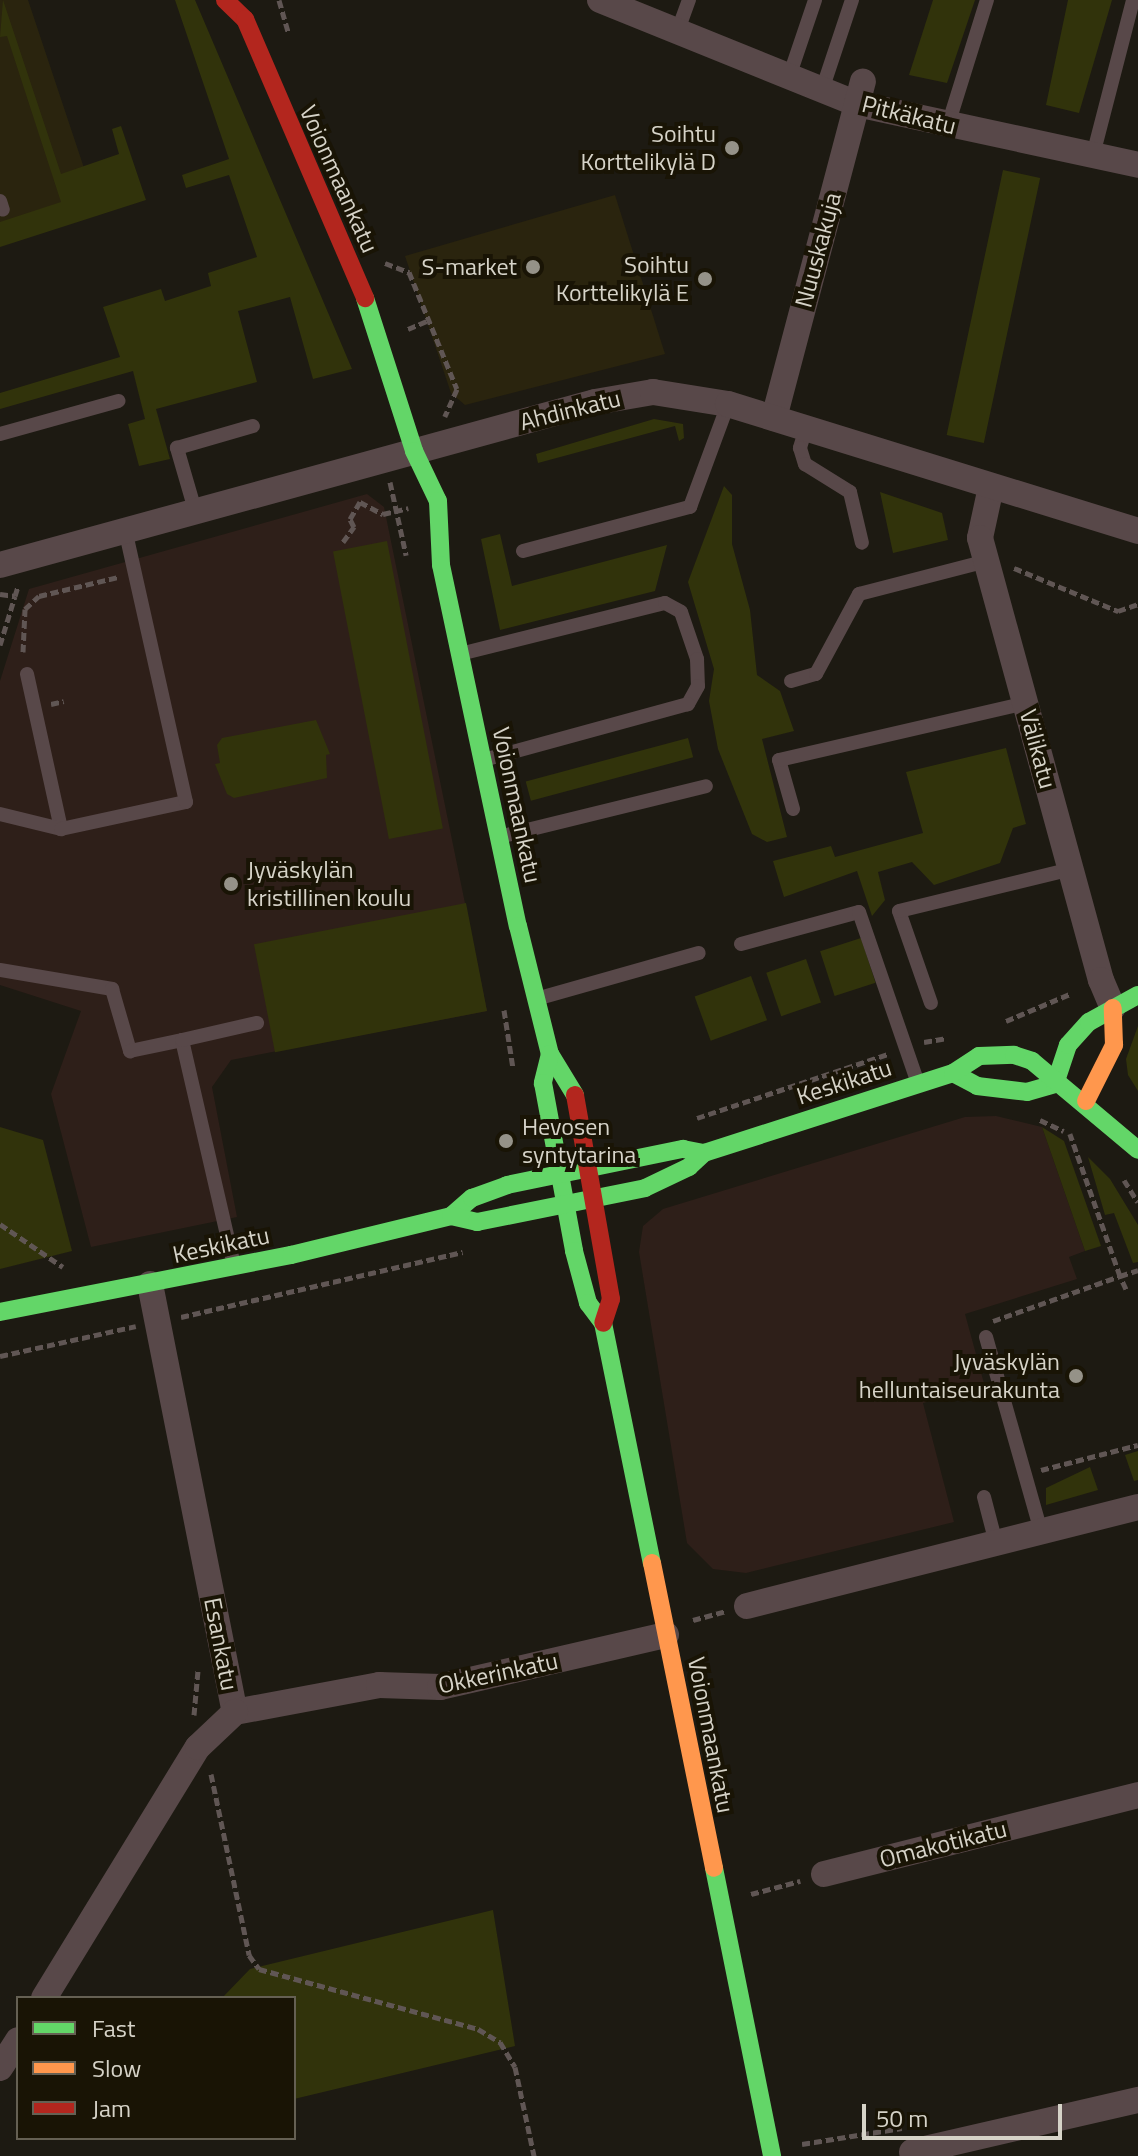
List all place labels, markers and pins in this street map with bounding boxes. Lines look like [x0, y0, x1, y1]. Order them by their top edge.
place label: Soihtu Korttelikylä D [581, 120, 716, 176]
marker: Soihtu Korttelikylä D [723, 139, 741, 157]
place label: Soihtu Korttelikylä E [556, 251, 689, 307]
place label: S-market [421, 253, 517, 281]
marker: S-market [524, 258, 542, 276]
marker: Soihtu Korttelikylä E [696, 270, 714, 288]
place label: Jyväskylän kristillinen koulu [247, 856, 411, 912]
marker: Jyväskylän kristillinen koulu [222, 875, 240, 893]
place label: Hevosen syntytarina [522, 1113, 636, 1169]
marker: Hevosen syntytarina [497, 1132, 515, 1150]
place label: Jyväskylän helluntaiseurakunta [859, 1348, 1060, 1404]
marker: Jyväskylän helluntaiseurakunta [1067, 1367, 1085, 1385]

